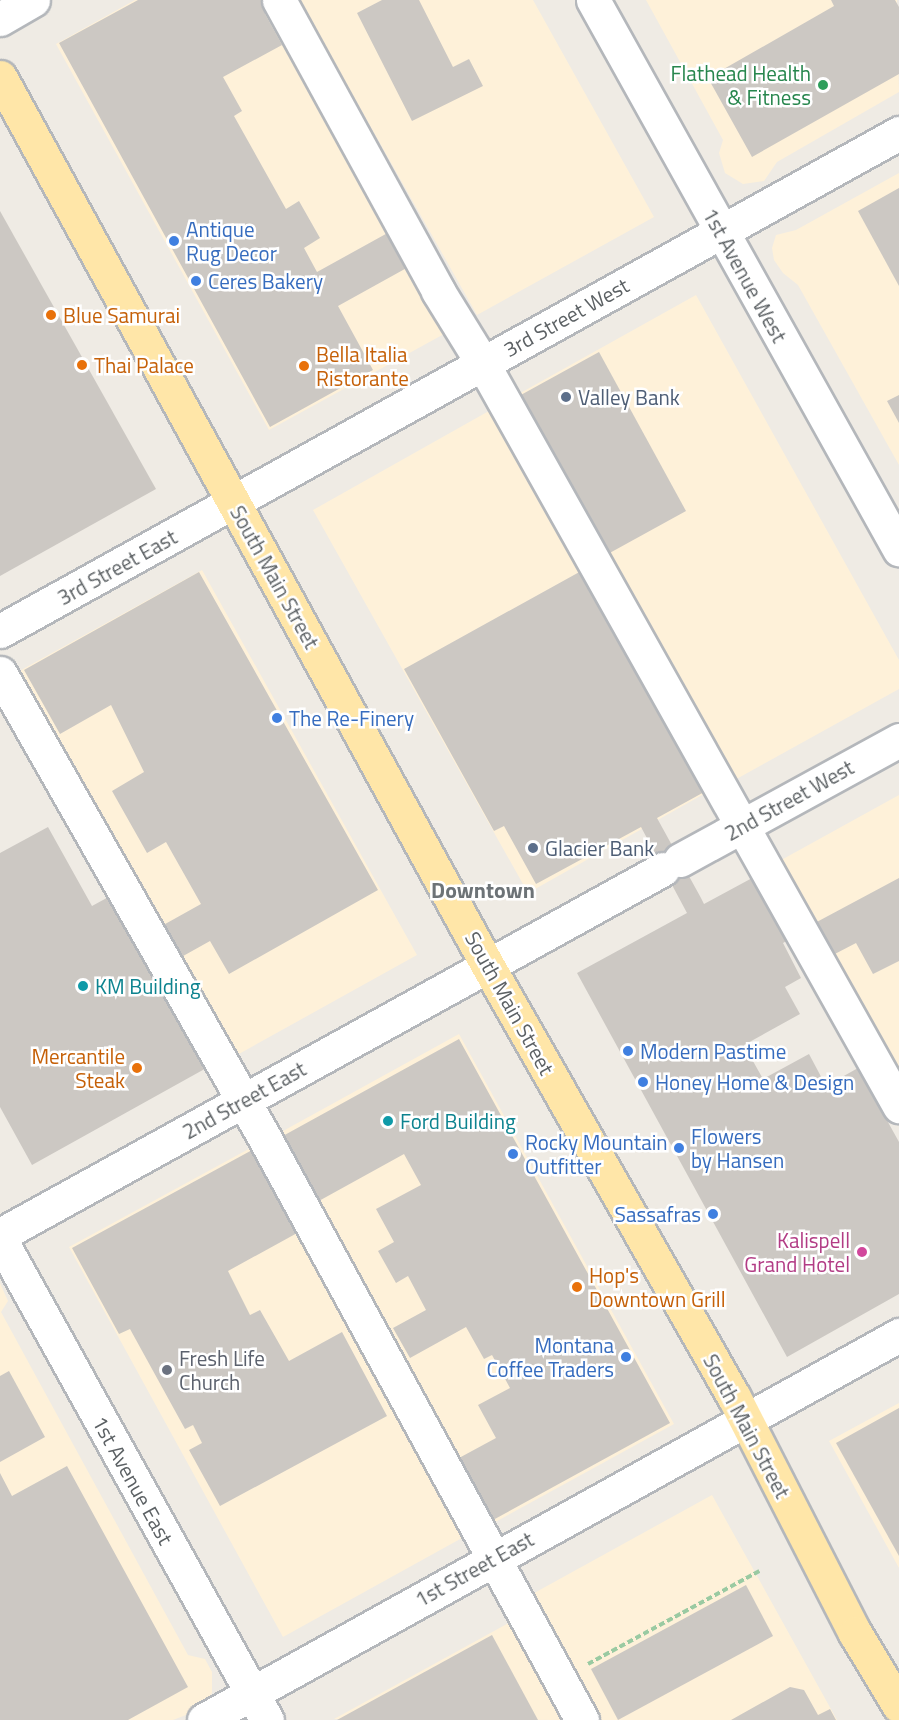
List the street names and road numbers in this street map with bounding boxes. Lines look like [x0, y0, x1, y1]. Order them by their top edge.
street label: 1st Avenue West [698, 203, 792, 347]
street label: 3rd Street West [499, 272, 633, 362]
street label: South Main Street [225, 501, 325, 653]
street label: 3rd Street East [53, 524, 181, 610]
street label: 2nd Street West [720, 754, 858, 846]
street label: South Main Street [460, 927, 560, 1079]
street label: 2nd Street East [178, 1056, 310, 1144]
street label: South Main Street [698, 1350, 796, 1502]
street label: 1st Avenue East [87, 1411, 179, 1549]
street label: 1st Street East [410, 1526, 538, 1612]

